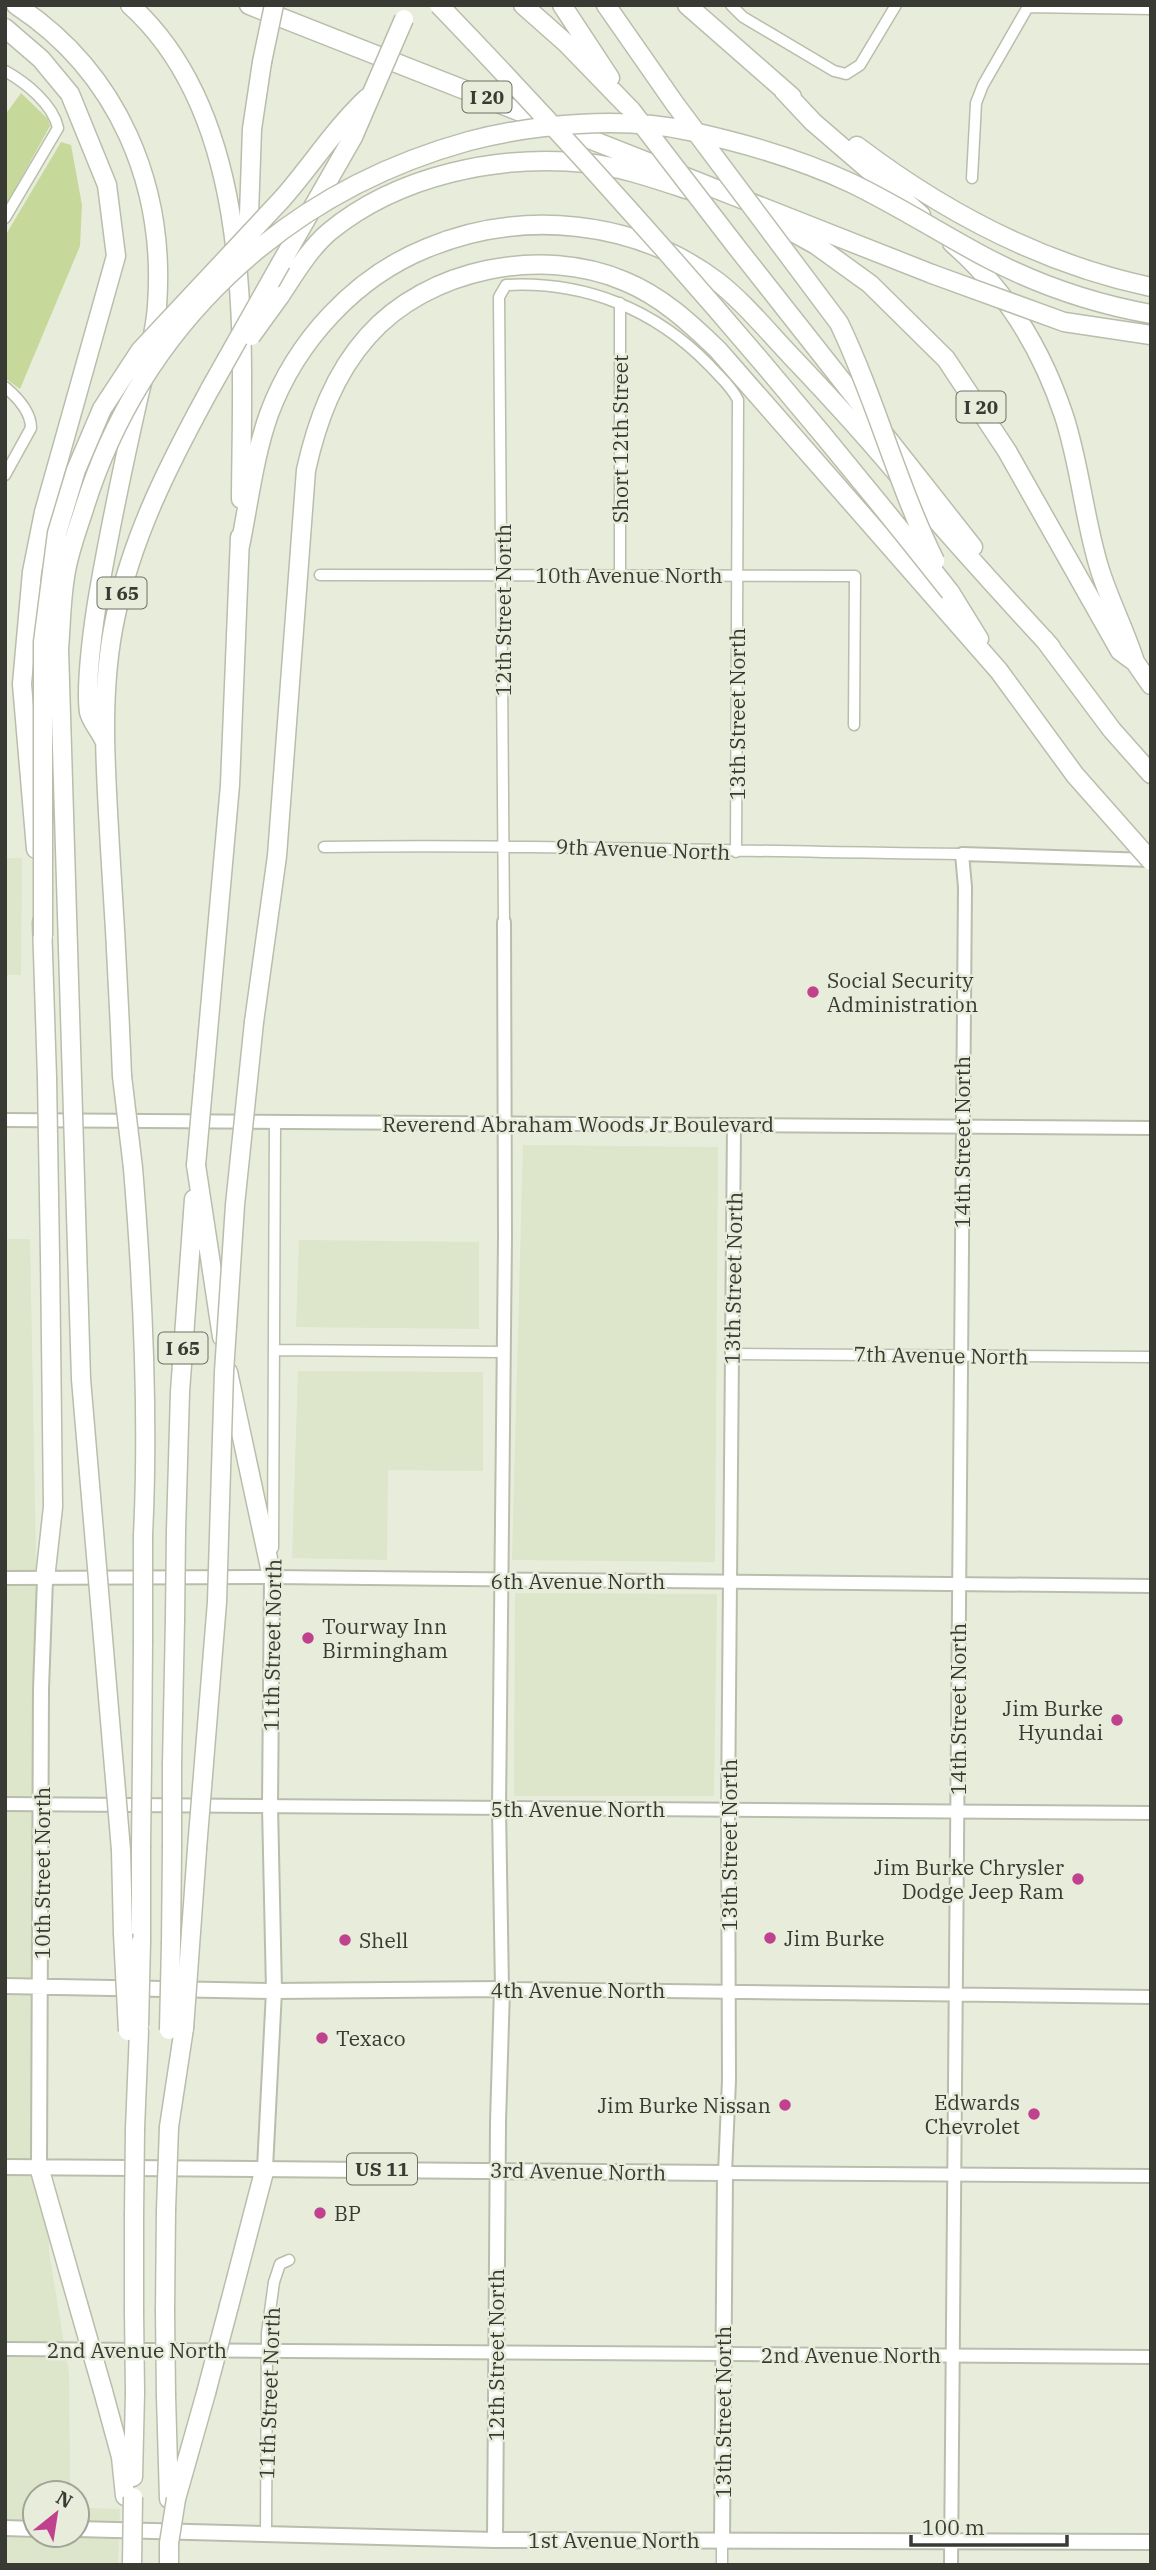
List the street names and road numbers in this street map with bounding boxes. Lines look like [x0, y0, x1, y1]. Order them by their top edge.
road number: I 20 [462, 82, 512, 113]
street label: Short 12th Street [606, 355, 634, 523]
road number: I 20 [956, 392, 1006, 422]
street label: 12th Street North [489, 524, 517, 696]
street label: 10th Avenue North [535, 561, 723, 589]
road number: I 65 [97, 578, 146, 608]
street label: 13th Street North [723, 628, 751, 800]
street label: 9th Avenue North [555, 832, 731, 866]
street label: 14th Street North [948, 1056, 976, 1228]
street label: Reverend Abraham Woods Jr Boulevard [382, 1110, 774, 1138]
street label: 13th Street North [717, 1191, 749, 1365]
road number: I 65 [158, 1332, 208, 1364]
street label: 7th Avenue North [853, 1339, 1029, 1371]
street label: 11th Street North [256, 1558, 288, 1732]
street label: 6th Avenue North [491, 1567, 665, 1595]
street label: 14th Street North [944, 1623, 972, 1795]
street label: 13th Street North [715, 1759, 743, 1931]
street label: 10th Street North [28, 1787, 56, 1959]
street label: 5th Avenue North [491, 1795, 665, 1823]
street label: 4th Avenue North [491, 1976, 665, 2004]
road number: US 11 [347, 2154, 417, 2184]
street label: 3rd Avenue North [490, 2155, 666, 2187]
street label: 12th Street North [482, 2269, 510, 2441]
street label: 11th Street North [252, 2306, 286, 2480]
street label: 13th Street North [709, 2326, 737, 2498]
street label: 2nd Avenue North [47, 2336, 227, 2364]
street label: 2nd Avenue North [761, 2341, 941, 2369]
street label: 1st Avenue North [528, 2526, 700, 2554]

